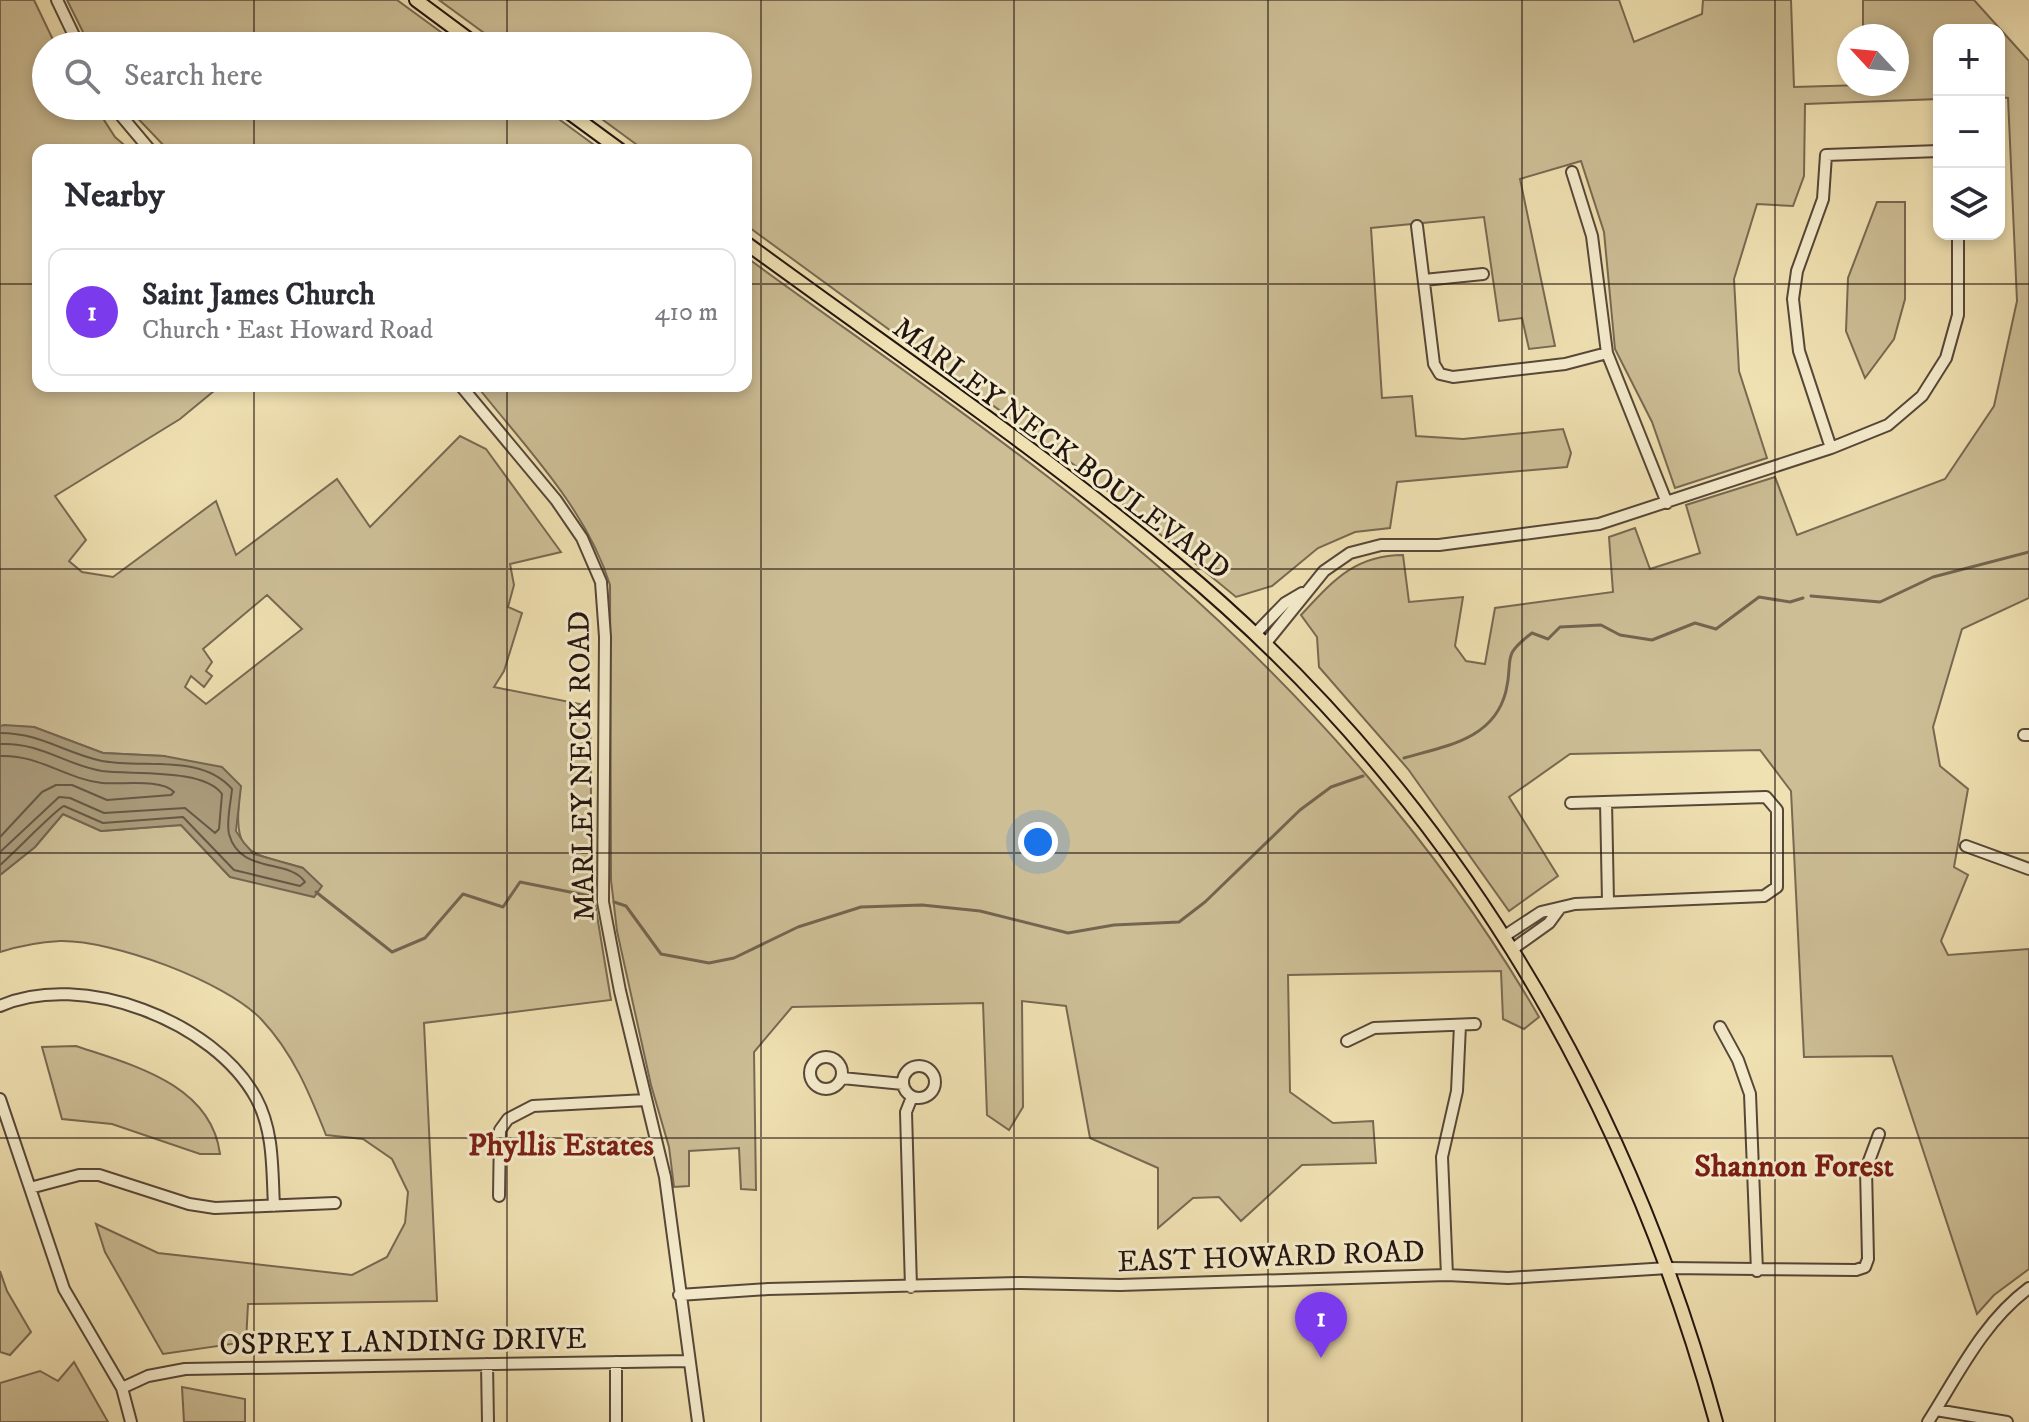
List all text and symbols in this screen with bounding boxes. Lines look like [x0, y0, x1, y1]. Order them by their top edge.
north arrow [1837, 24, 1909, 96]
map controls [1933, 24, 2005, 240]
button: + [1933, 24, 2005, 96]
search box [32, 32, 752, 120]
icon: search [60, 54, 104, 98]
text: Search here [124, 58, 263, 95]
button: − [1933, 96, 2005, 168]
button: layers [1933, 168, 2005, 240]
text: Nearby [64, 175, 165, 217]
text: Saint James Church [142, 277, 375, 314]
text: 1 [87, 296, 97, 329]
text: 410 m [654, 296, 718, 329]
street label: MARLEY NECK BOULEVARD [885, 310, 1237, 588]
text: Church · East Howard Road [142, 314, 433, 347]
street label: MARLEY NECK ROAD [561, 611, 604, 921]
your location [1018, 822, 1058, 862]
district label: Phyllis Estates [468, 1126, 654, 1166]
district label: Shannon Forest [1694, 1147, 1895, 1187]
street label: EAST HOWARD ROAD [1117, 1234, 1425, 1281]
pin: 1 [1295, 1292, 1347, 1358]
street label: OSPREY LANDING DRIVE [219, 1321, 587, 1364]

